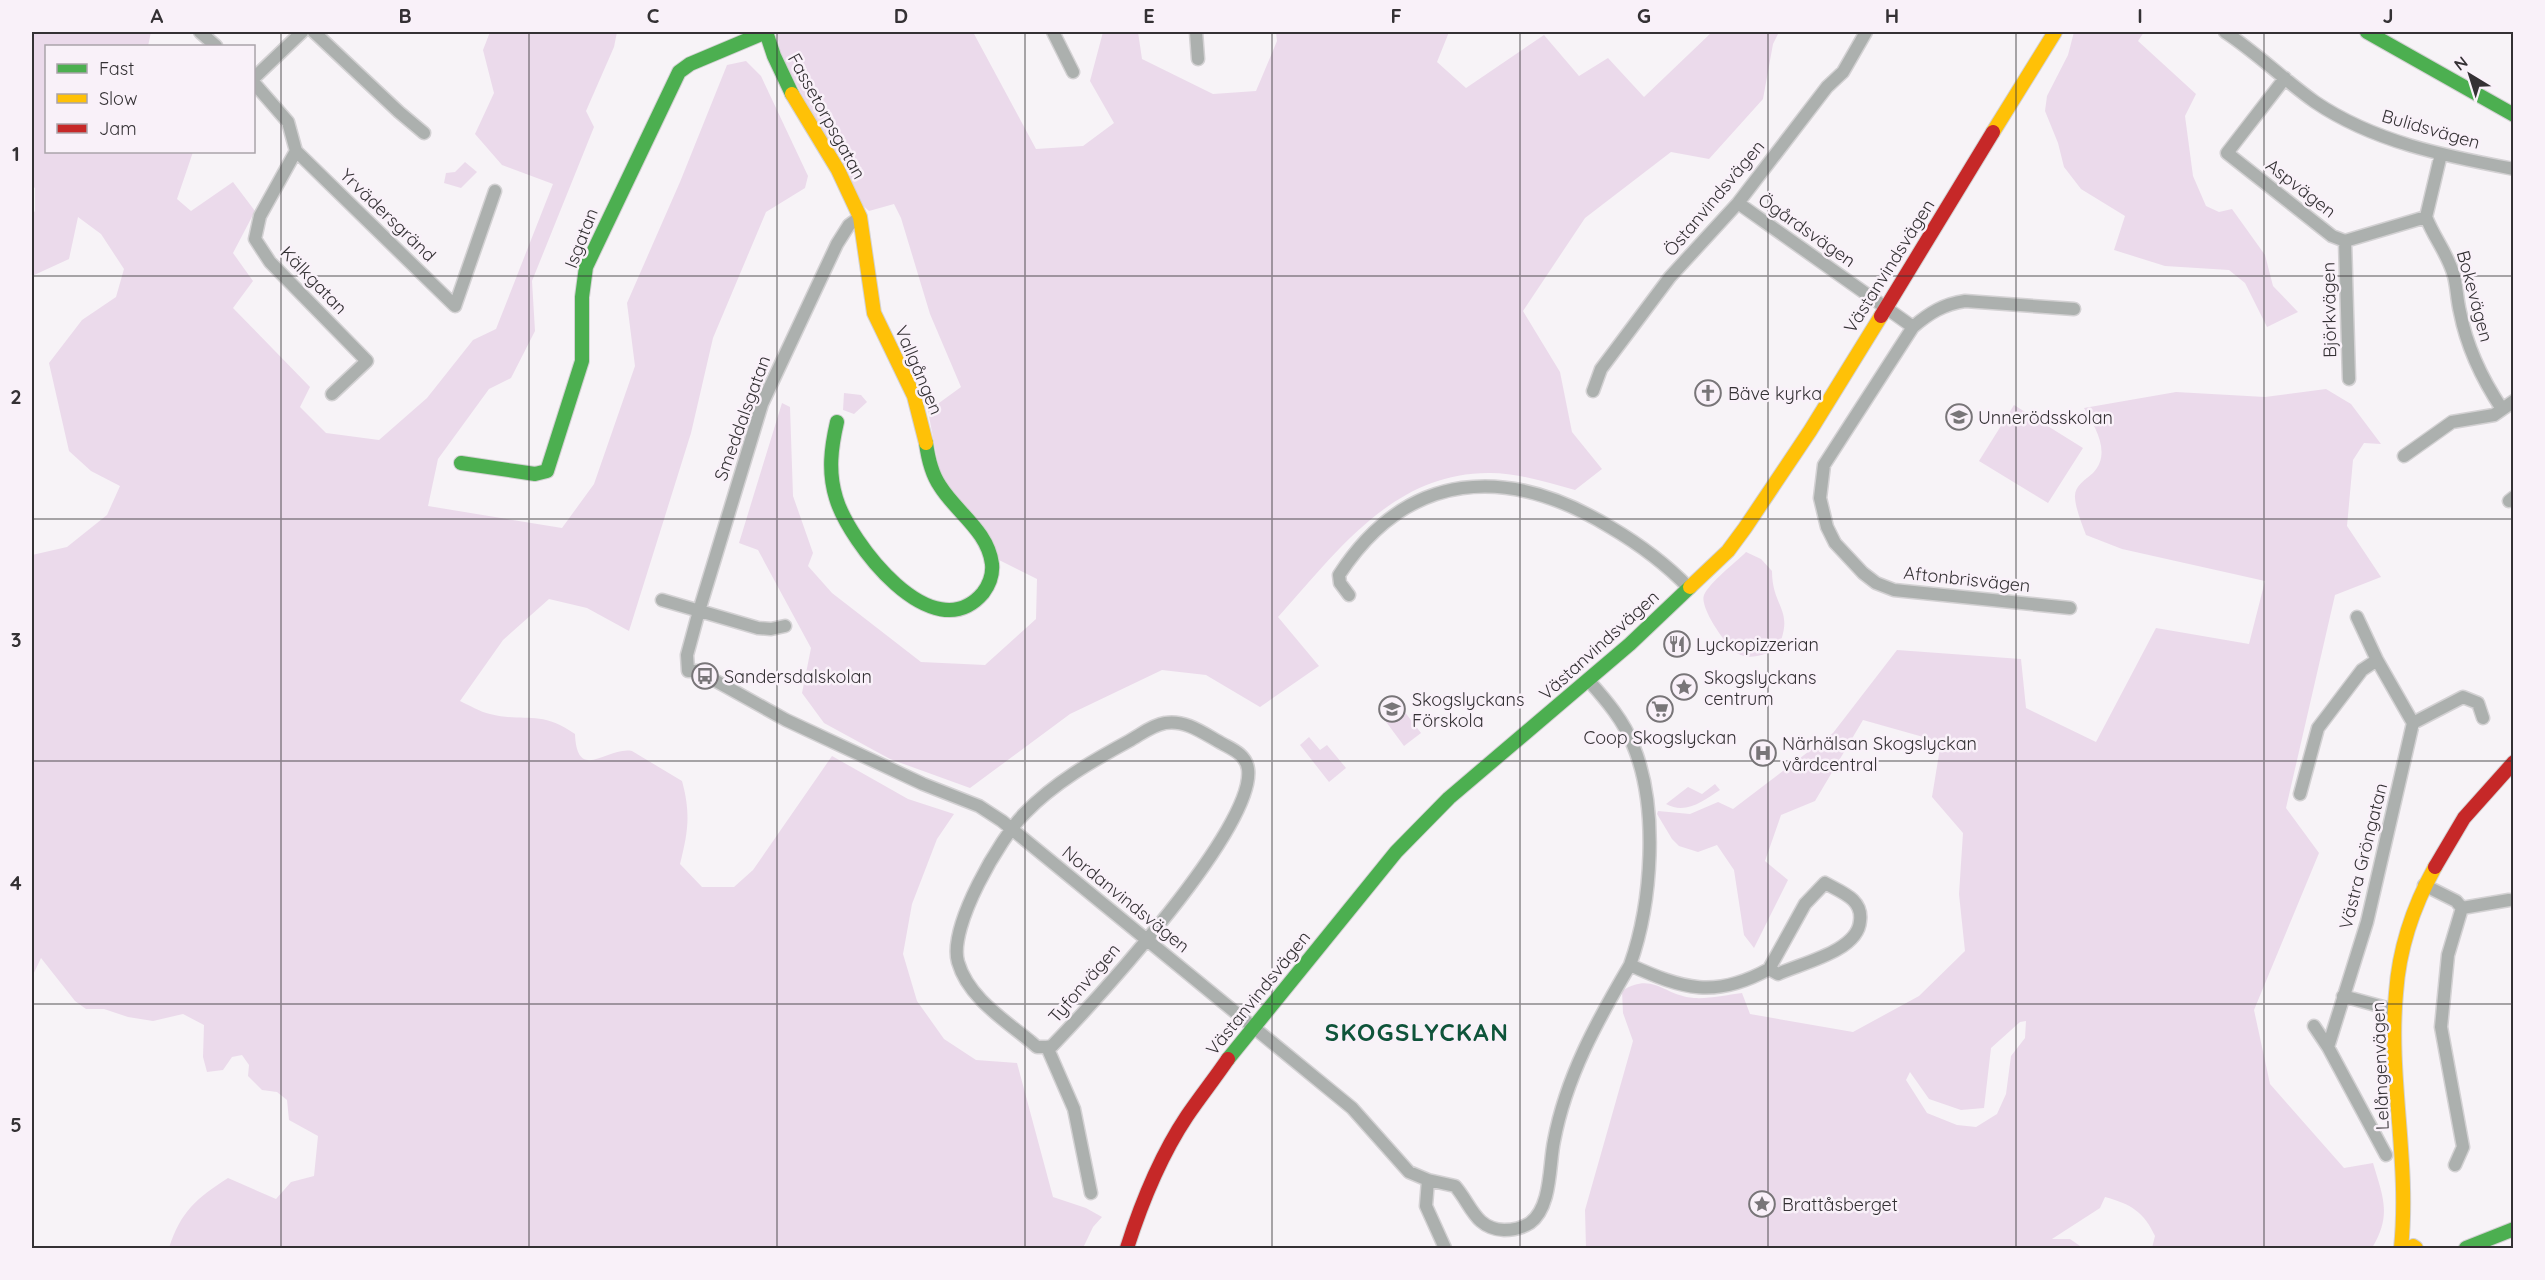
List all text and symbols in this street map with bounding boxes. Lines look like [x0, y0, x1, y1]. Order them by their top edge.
text: A [151, 3, 164, 28]
text: B [398, 3, 412, 28]
text: C [647, 3, 660, 28]
text: D [894, 3, 908, 28]
text: E [1143, 3, 1155, 28]
text: F [1390, 3, 1402, 28]
text: G [1637, 3, 1651, 28]
text: H [1885, 3, 1899, 28]
text: I [2137, 3, 2143, 28]
text: J [2382, 3, 2394, 28]
legend [45, 45, 255, 153]
north arrow [2440, 45, 2500, 105]
street label: Fassetorpsgatan [783, 49, 871, 183]
text: N [2450, 52, 2472, 75]
text: Fast [99, 57, 134, 80]
text: Slow [99, 87, 137, 110]
street label: Bulidsvägen [2379, 104, 2483, 154]
text: Jam [99, 117, 137, 140]
street label: Östanvindsvägen [1659, 135, 1769, 261]
text: 1 [12, 141, 20, 166]
street label: Aspvägen [2261, 153, 2341, 223]
street label: Yrvädersgränd [335, 163, 441, 267]
street label: Ögårdsvägen [1754, 188, 1860, 272]
street label: Västanvindsvägen [1839, 195, 1939, 337]
street label: Isgatan [559, 205, 603, 271]
street label: Kälkgatan [276, 241, 352, 319]
street label: Bokevägen [2452, 248, 2498, 344]
street label: Björkvägen [2317, 262, 2341, 358]
street label: Vallgången [890, 322, 948, 418]
street label: Smeddalsgatan [709, 352, 775, 484]
church icon: Bäve kyrka [1693, 378, 1723, 408]
place label: Bäve kyrka [1728, 382, 1822, 405]
text: 2 [10, 384, 22, 409]
school or university icon: Unnerödsskolan [1944, 402, 1974, 432]
place label: Unnerödsskolan [1978, 406, 2113, 429]
street label: Aftonbrisvägen [1902, 561, 2032, 597]
street label: Västanvindsvägen [1534, 585, 1664, 705]
text: 3 [11, 627, 21, 652]
restaurant icon: Lyckopizzerian [1662, 629, 1692, 659]
place label: Lyckopizzerian [1696, 633, 1819, 656]
bus stop icon: Sandersdalskolan [690, 661, 720, 691]
place label: Sandersdalskolan [724, 665, 872, 688]
place label: Skogslyckans centrum [1704, 666, 1816, 710]
place icon: Skogslyckans centrum [1669, 672, 1699, 702]
place label: Skogslyckans Förskola [1412, 688, 1524, 732]
school or university icon: Skogslyckans Förskola [1377, 694, 1407, 724]
supermarket icon: Coop Skogslyckan [1645, 694, 1675, 724]
place label: Coop Skogslyckan [1583, 726, 1737, 749]
place label: Närhälsan Skogslyckan vårdcentral [1782, 732, 1977, 776]
hospital icon: Närhälsan Skogslyckan vårdcentral [1748, 738, 1778, 768]
street label: Västra Gröngatan [2334, 780, 2392, 932]
street label: Nordanvindsvägen [1058, 840, 1194, 958]
text: 4 [10, 870, 22, 895]
street label: Västanvindsvägen [1201, 926, 1315, 1060]
street label: Tyfonvägen [1043, 938, 1125, 1028]
street label: Lelångenvägen [2366, 1001, 2394, 1131]
district label: SKOGSLYCKAN [1325, 1017, 1509, 1047]
text: 5 [10, 1112, 22, 1137]
place icon: Brattåsberget [1747, 1189, 1777, 1219]
place label: Brattåsberget [1782, 1193, 1898, 1216]

